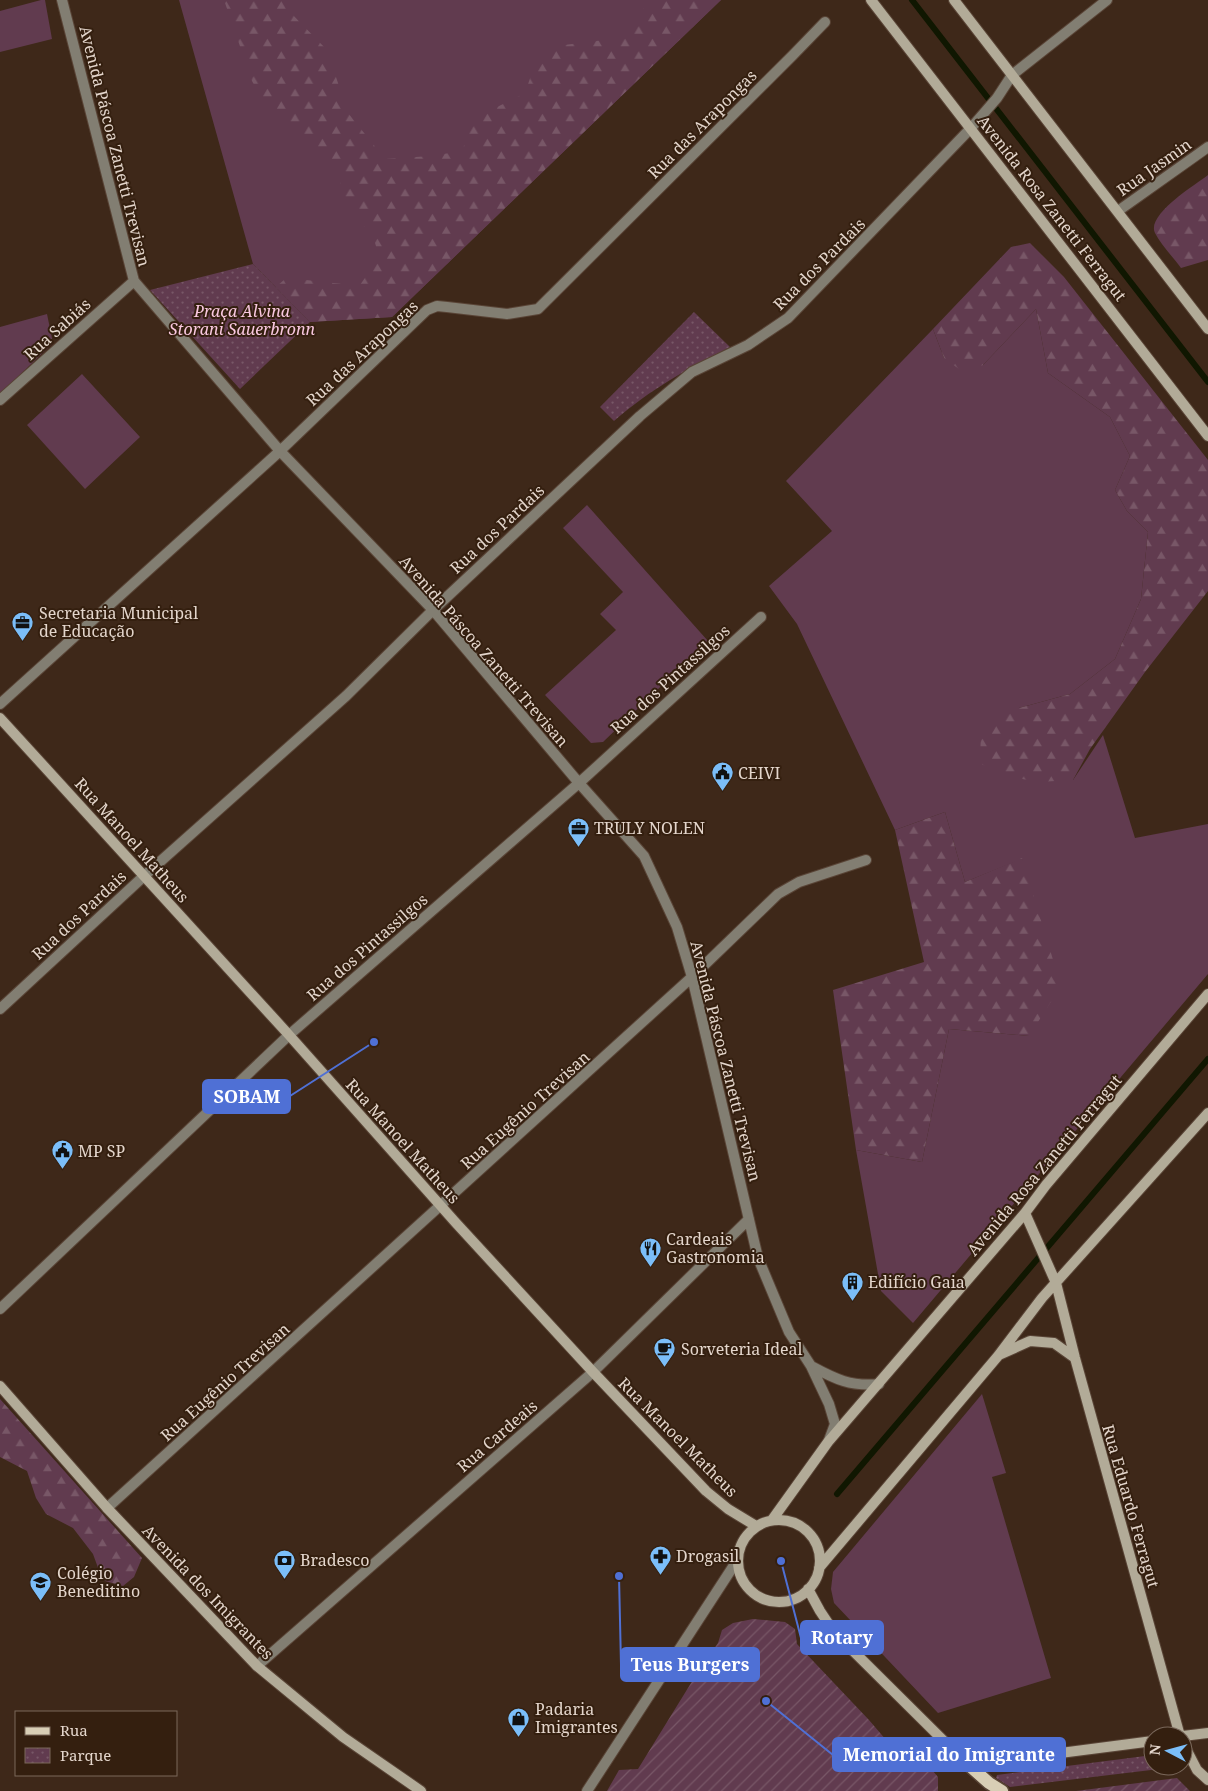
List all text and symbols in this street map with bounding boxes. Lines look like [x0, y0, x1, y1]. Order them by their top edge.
street label: Avenida Páscoa Zanetti Trevisan [74, 23, 156, 269]
street label: Rua das Arapongas [643, 65, 761, 183]
street label: Avenida Rosa Zanetti Ferragut [972, 111, 1132, 306]
street label: Rua Jasmin [1112, 133, 1196, 201]
street label: Rua dos Pardais [768, 213, 870, 315]
street label: Rua Sabiás [19, 293, 95, 365]
street label: Rua das Arapongas [301, 295, 423, 411]
park label: Praça Alvina Storani Sauerbronn [169, 300, 316, 340]
street label: Rua dos Pardais [445, 479, 549, 579]
street label: Avenida Páscoa Zanetti Trevisan [395, 550, 573, 752]
place label: Secretaria Municipal de Educação [39, 602, 198, 642]
office icon: Secretaria Municipal de Educação [11, 610, 35, 641]
street label: Rua dos Pintassilgos [606, 619, 734, 739]
public building icon: CEIVI [710, 761, 734, 792]
place label: CEIVI [738, 762, 780, 784]
street label: Rua Manoel Matheus [70, 773, 194, 907]
office icon: TRULY NOLEN [566, 816, 590, 847]
place label: TRULY NOLEN [594, 817, 705, 839]
street label: Rua dos Pardais [27, 865, 131, 965]
street label: Rua dos Pintassilgos [302, 888, 432, 1006]
street label: Avenida Páscoa Zanetti Trevisan [685, 938, 767, 1184]
street label: Rua Eugênio Trevisan [456, 1046, 594, 1174]
street label: Avenida Rosa Zanetti Ferragut [962, 1070, 1127, 1260]
street label: Rua Manoel Matheus [341, 1074, 465, 1208]
callout: SOBAM [203, 1080, 290, 1113]
text: SOBAM [213, 1084, 281, 1108]
public building icon: MP SP [50, 1139, 74, 1170]
place label: MP SP [78, 1140, 126, 1162]
place label: Cardeais Gastronomia [666, 1228, 765, 1268]
restaurant icon: Cardeais Gastronomia [638, 1236, 662, 1267]
building icon: Edifício Gaia [840, 1270, 864, 1301]
place label: Edifício Gaia [868, 1271, 965, 1293]
street label: Rua Eugênio Trevisan [156, 1318, 294, 1446]
cafe icon: Sorveteria Ideal [653, 1337, 677, 1368]
place label: Sorveteria Ideal [681, 1338, 803, 1360]
street label: Rua Manoel Matheus [613, 1372, 743, 1502]
street label: Rua Cardeais [452, 1395, 542, 1477]
street label: Rua Eduardo Ferragut [1097, 1422, 1165, 1591]
street label: Avenida dos Imigrantes [138, 1520, 278, 1664]
pharmacy icon: Drogasil [648, 1544, 672, 1575]
place label: Drogasil [676, 1545, 739, 1567]
bank icon: Bradesco [272, 1548, 296, 1579]
place label: Bradesco [300, 1549, 369, 1571]
place label: Colégio Beneditino [57, 1562, 140, 1602]
school or university icon: Colégio Beneditino [29, 1570, 53, 1601]
callout: Rotary [801, 1621, 883, 1654]
text: Rotary [811, 1625, 873, 1649]
callout: Teus Burgers [621, 1648, 759, 1681]
text: Teus Burgers [631, 1652, 750, 1676]
place label: Padaria Imigrantes [535, 1698, 618, 1738]
shop icon: Padaria Imigrantes [507, 1706, 531, 1737]
legend [15, 1711, 178, 1776]
text: Rua [60, 1720, 88, 1740]
north arrow [1143, 1726, 1193, 1776]
callout: Memorial do Imigrante [833, 1738, 1065, 1771]
text: Memorial do Imigrante [843, 1742, 1055, 1766]
text: N [1145, 1743, 1165, 1756]
text: Parque [60, 1745, 111, 1765]

